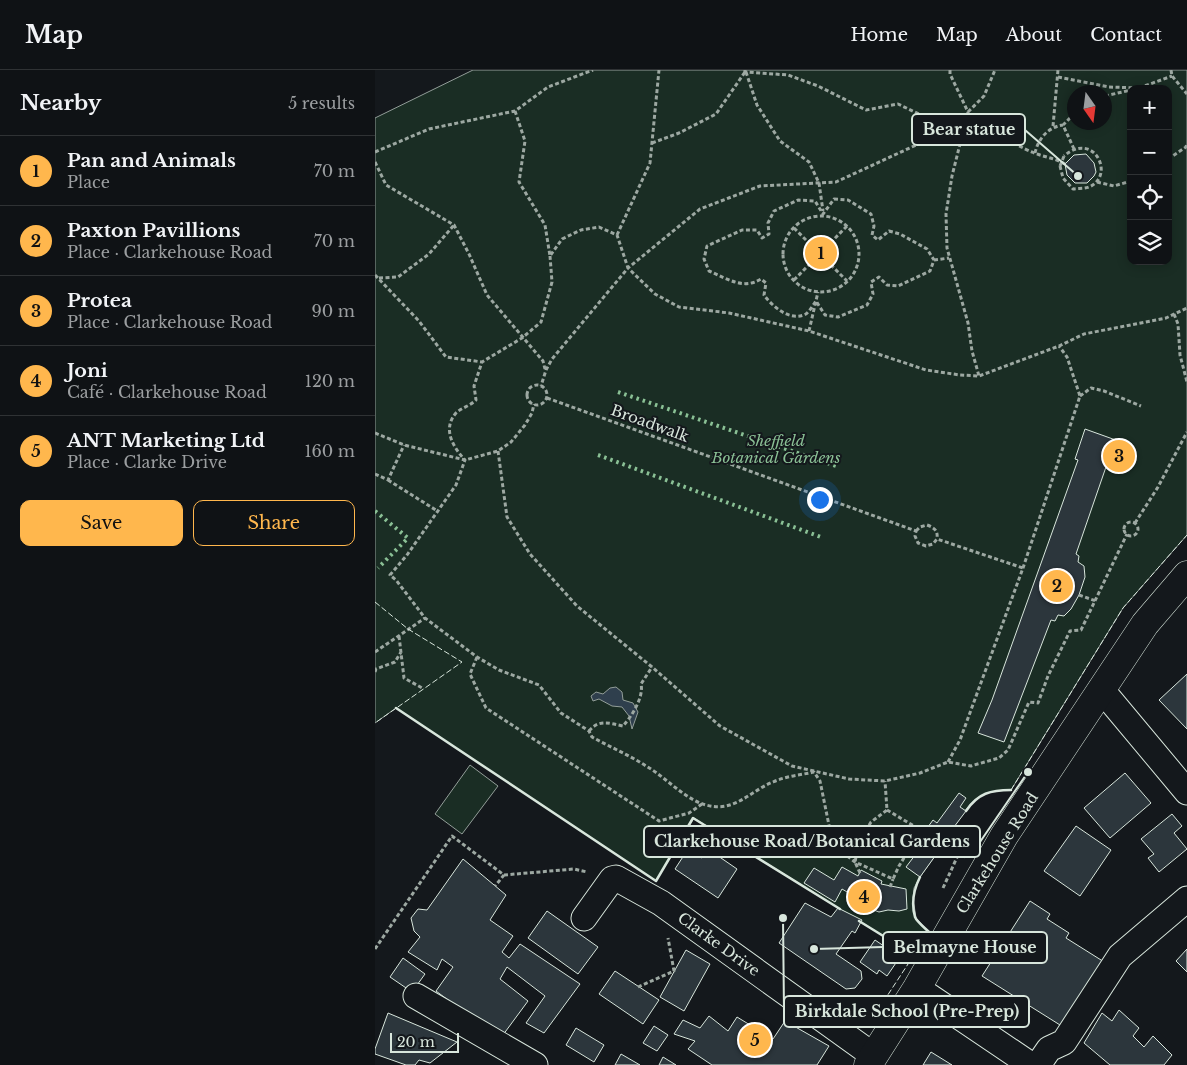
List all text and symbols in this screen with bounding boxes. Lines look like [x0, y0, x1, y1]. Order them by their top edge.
text: Map [25, 20, 83, 49]
text: Home [850, 24, 908, 46]
text: Map [936, 24, 978, 46]
text: About [1006, 24, 1062, 46]
text: Contact [1090, 24, 1162, 46]
north arrow [1067, 85, 1112, 130]
map controls [1127, 85, 1172, 265]
button: + [1127, 85, 1172, 130]
text: Nearby [20, 90, 101, 116]
text: 5 results [288, 93, 355, 113]
callout: Bear statue [912, 114, 1025, 145]
text: Bear statue [923, 119, 1015, 139]
button: − [1127, 130, 1172, 175]
text: Pan and Animals [67, 149, 236, 172]
text: 1 [33, 161, 39, 181]
text: 70 m [314, 161, 355, 181]
text: Place [67, 172, 110, 192]
button: locate [1127, 175, 1172, 220]
text: Paxton Pavillions [67, 219, 240, 242]
button: layers [1127, 220, 1172, 265]
text: 2 [31, 231, 41, 251]
text: 70 m [314, 231, 355, 251]
pin: 1 [805, 234, 837, 272]
text: Place · Clarkehouse Road [67, 242, 272, 262]
text: Protea [67, 289, 132, 312]
text: 3 [31, 301, 41, 321]
text: 90 m [312, 301, 355, 321]
text: Place · Clarkehouse Road [67, 312, 272, 332]
text: Joni [67, 359, 108, 382]
text: 4 [31, 371, 41, 391]
text: 120 m [305, 371, 355, 391]
text: Café · Clarkehouse Road [67, 382, 267, 402]
street label: Broadwalk [608, 400, 692, 446]
text: ANT Marketing Ltd [67, 429, 265, 452]
park label: Sheffield Botanical Gardens [711, 431, 841, 467]
pin: 3 [1103, 437, 1135, 475]
text: 5 [31, 441, 41, 461]
text: 160 m [304, 441, 355, 461]
text: Place · Clarke Drive [67, 452, 227, 472]
your location [807, 487, 833, 513]
button: Save [20, 500, 183, 546]
button: Share [193, 500, 355, 546]
pin: 2 [1041, 567, 1073, 605]
street label: Clarkehouse Road [952, 789, 1042, 917]
callout: Clarkehouse Road/Botanical Gardens [644, 826, 980, 857]
text: Clarkehouse Road/Botanical Gardens [654, 831, 970, 851]
pin: 4 [848, 878, 880, 916]
street label: Clarke Drive [674, 908, 764, 980]
callout: Belmayne House [883, 932, 1047, 963]
text: Belmayne House [893, 937, 1037, 957]
callout: Birkdale School (Pre-Prep) [784, 996, 1029, 1027]
text: Birkdale School (Pre-Prep) [795, 1001, 1019, 1021]
pin: 5 [739, 1021, 771, 1059]
scale bar [390, 1030, 459, 1053]
text: 20 m [397, 1033, 435, 1051]

